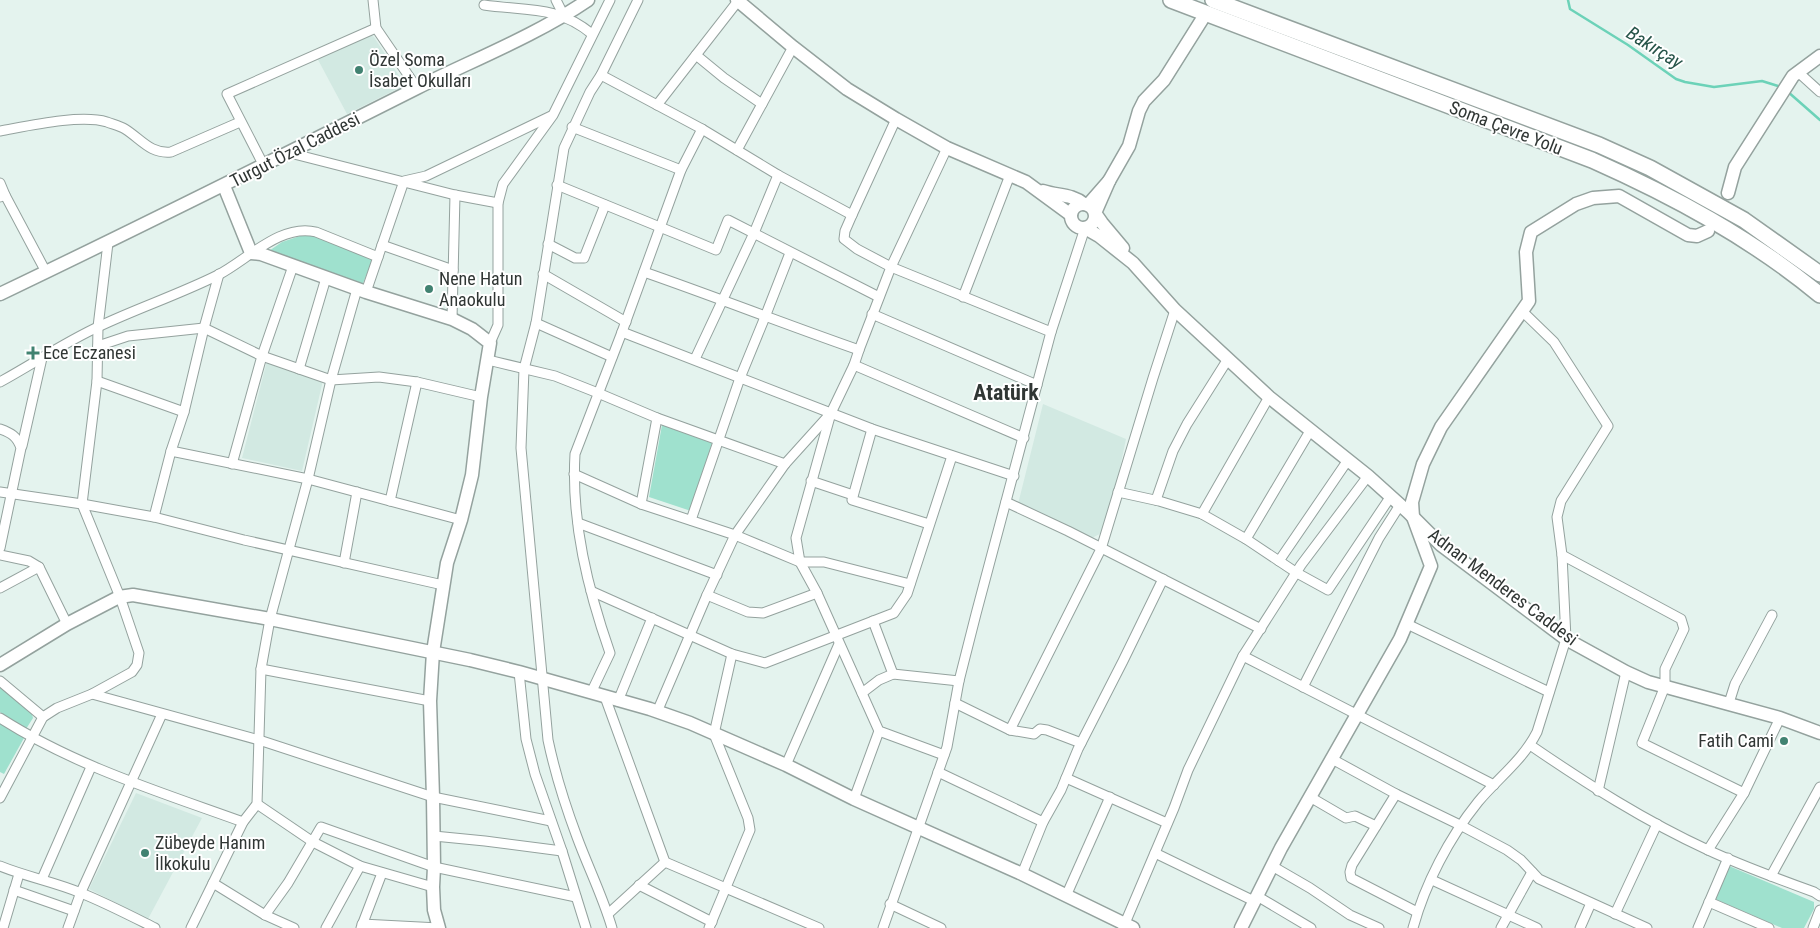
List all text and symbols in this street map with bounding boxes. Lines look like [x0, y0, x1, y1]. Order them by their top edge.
water label: Bakırçay [1622, 21, 1688, 74]
place label: Özel Soma İsabet Okulları [369, 49, 471, 91]
marker: Özel Soma İsabet Okulları [353, 64, 365, 76]
street label: Soma Çevre Yolu [1447, 96, 1566, 159]
street label: Turgut Özal Caddesi [226, 108, 363, 191]
place label: Nene Hatun Anaokulu [439, 268, 522, 310]
marker: Nene Hatun Anaokulu [423, 283, 435, 295]
place label: Ece Eczanesi [43, 342, 136, 363]
marker: Ece Eczanesi [27, 347, 39, 359]
district label: Atatürk [973, 380, 1039, 405]
street label: Adnan Menderes Caddesi [1425, 524, 1582, 650]
place label: Fatih Cami [1698, 730, 1774, 751]
marker: Fatih Cami [1778, 735, 1790, 747]
place label: Zübeyde Hanım İlkokulu [155, 832, 265, 874]
marker: Zübeyde Hanım İlkokulu [139, 847, 151, 859]

